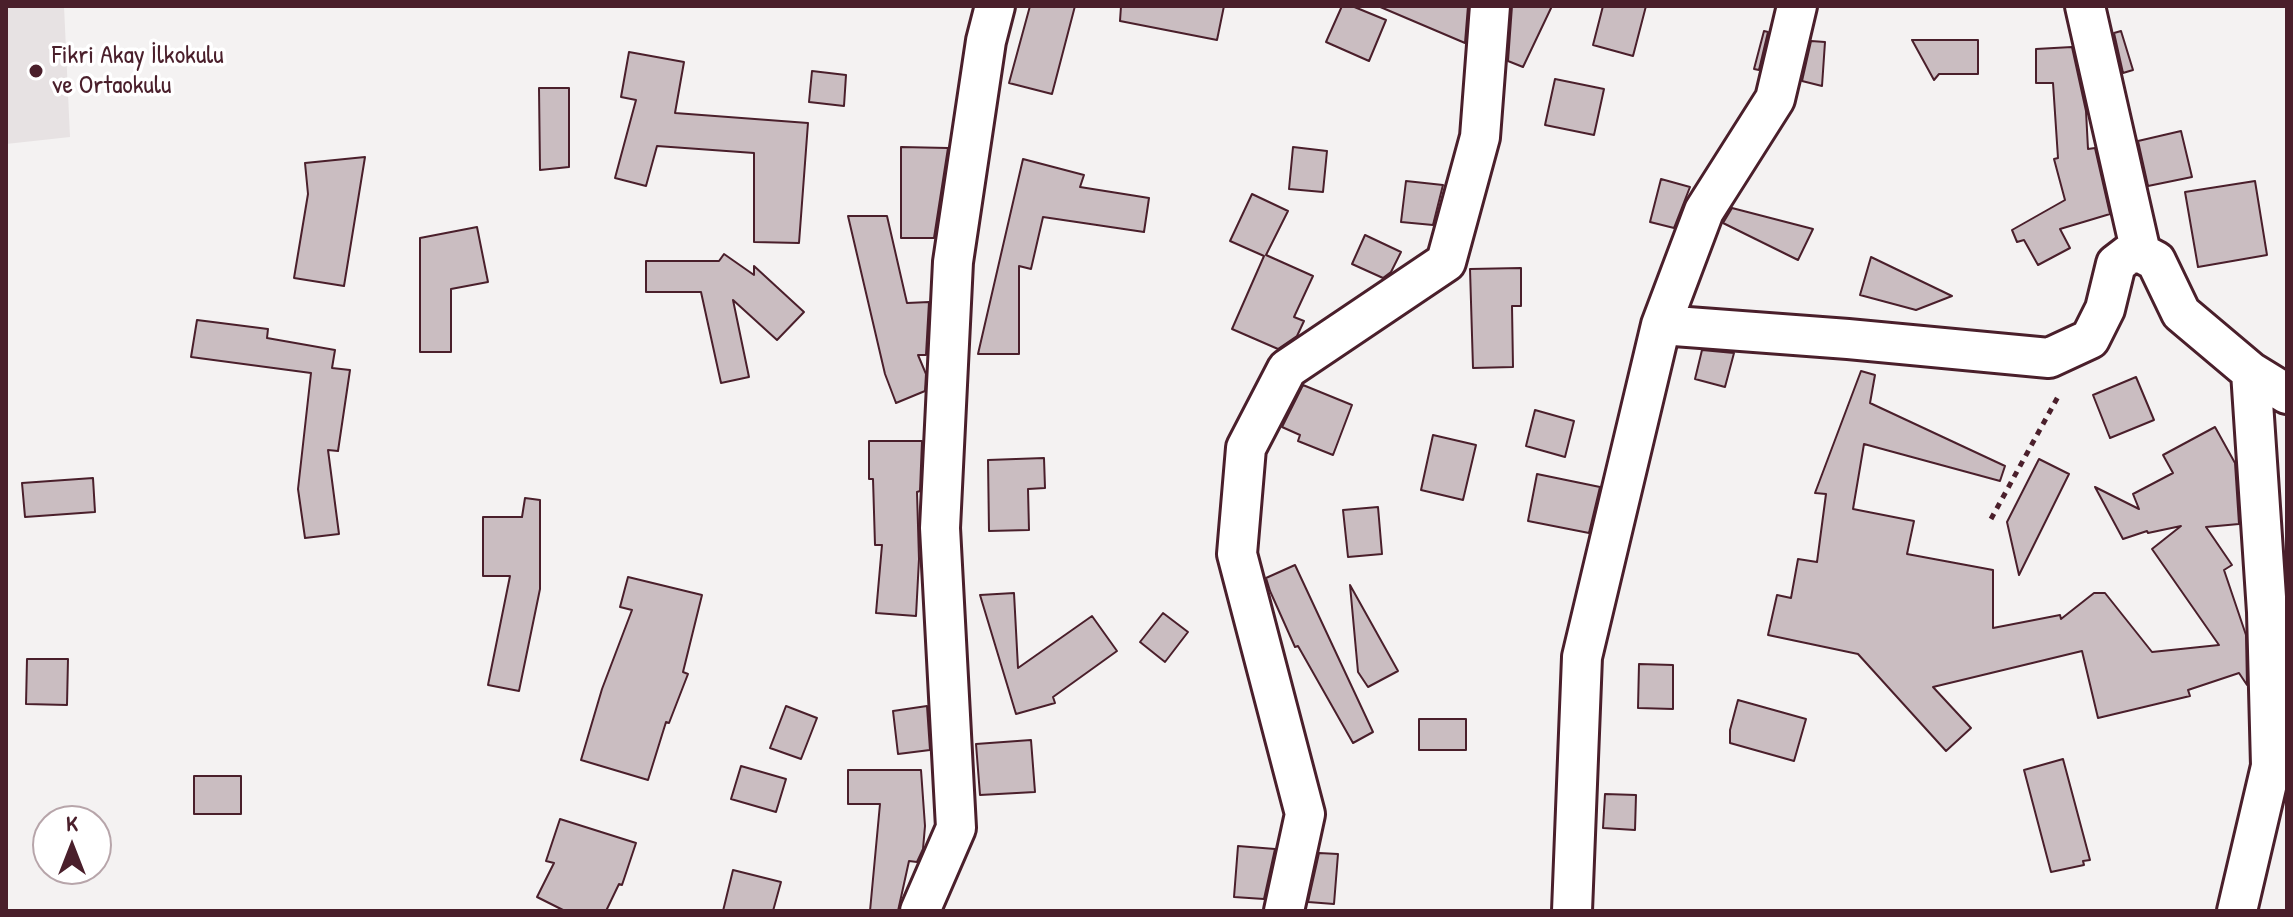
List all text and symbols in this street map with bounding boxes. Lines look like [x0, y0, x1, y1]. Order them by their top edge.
place label: Fikri Akay İlkokulu ve Ortaokulu [52, 40, 224, 102]
marker: Fikri Akay İlkokulu ve Ortaokulu [27, 62, 45, 80]
north arrow [32, 805, 112, 885]
text: K [66, 808, 78, 838]

